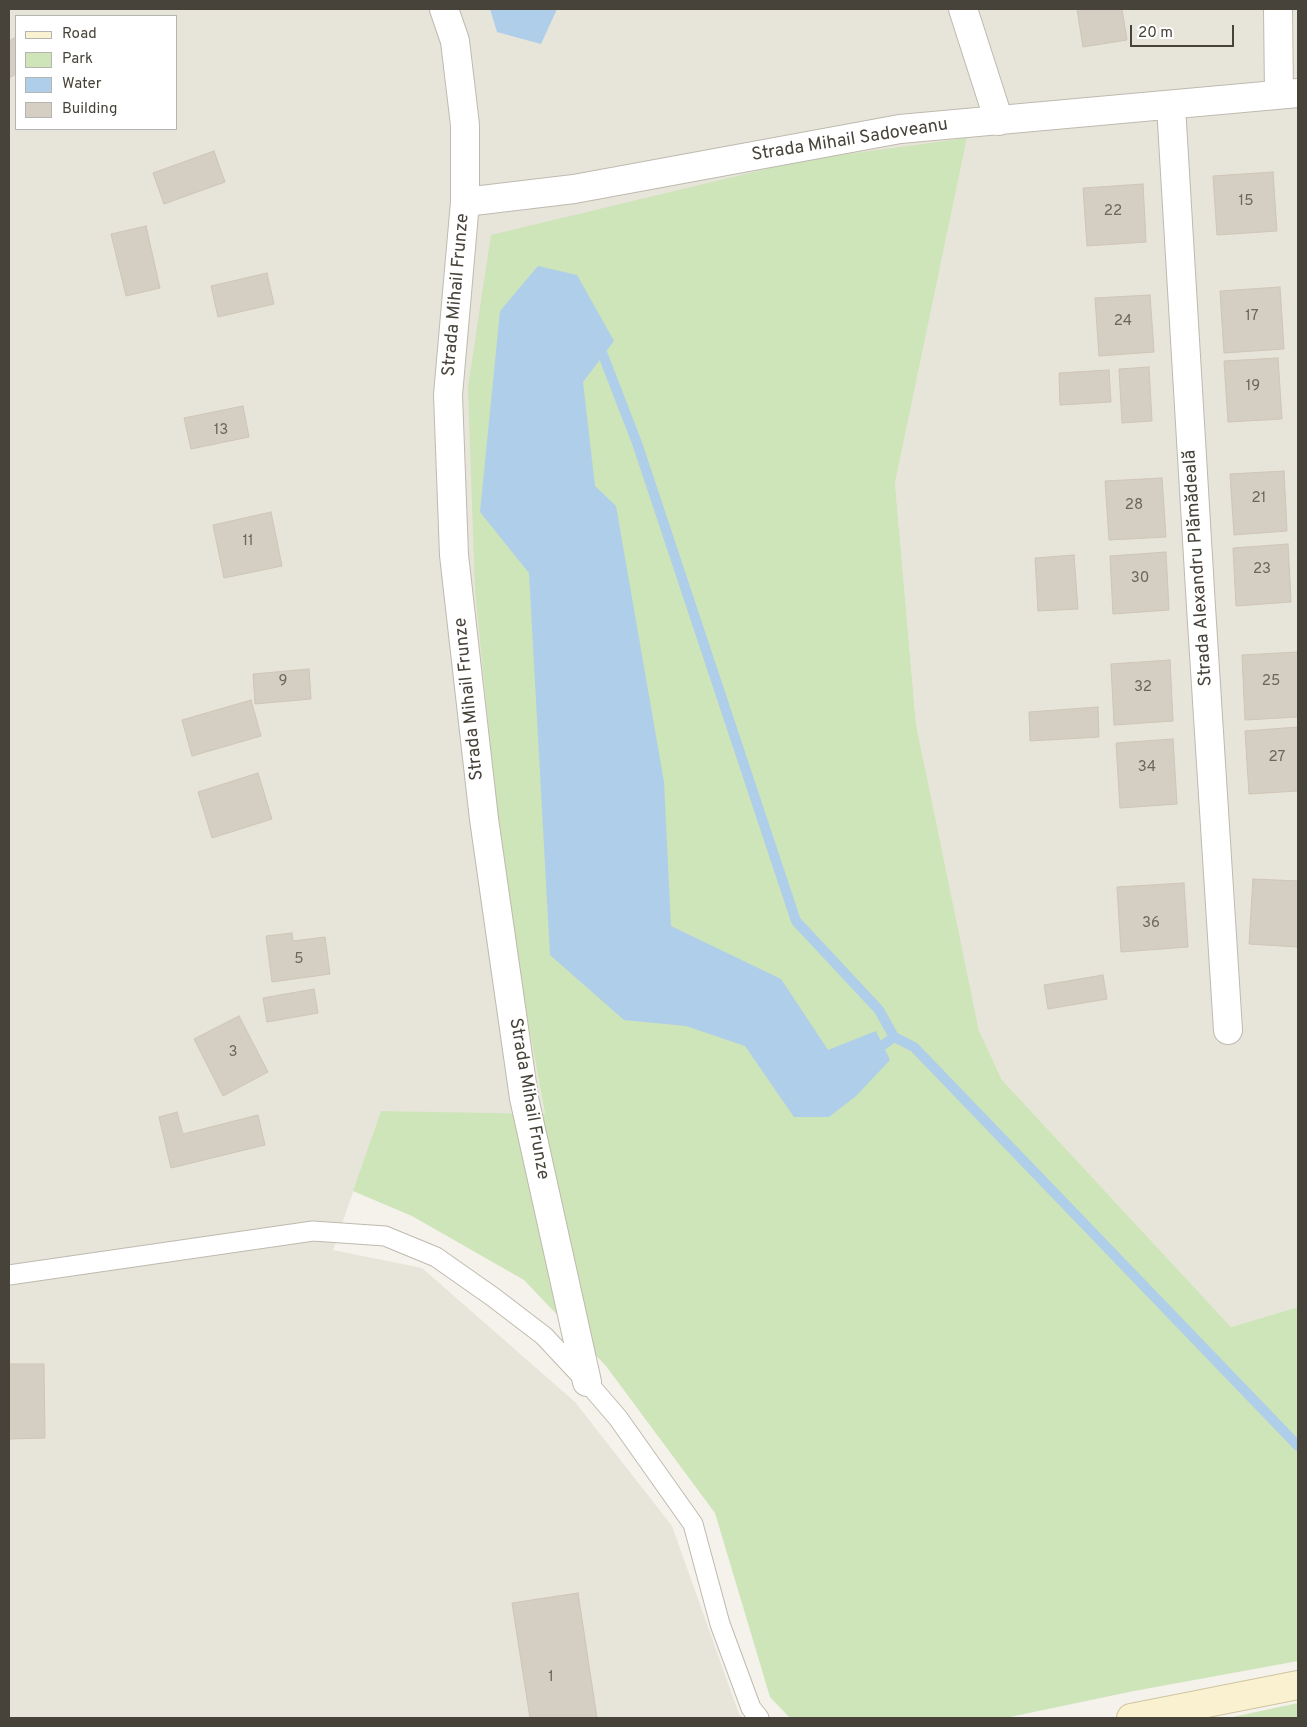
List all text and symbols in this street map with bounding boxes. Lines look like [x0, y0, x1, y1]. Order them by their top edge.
legend [15, 15, 178, 130]
scale bar [1132, 15, 1236, 47]
text: 20 m [1138, 24, 1173, 43]
text: Road [62, 25, 97, 44]
text: Park [62, 50, 93, 69]
text: Water [62, 75, 101, 94]
text: Building [62, 100, 117, 119]
street label: Strada Mihail Sadoveanu [750, 115, 950, 167]
house number: 15 [1239, 193, 1253, 211]
house number: 22 [1104, 203, 1122, 221]
street label: Strada Mihail Frunze [439, 213, 475, 377]
house number: 17 [1245, 308, 1259, 326]
house number: 24 [1114, 313, 1132, 331]
house number: 19 [1246, 378, 1260, 396]
house number: 13 [214, 422, 228, 440]
street label: Strada Alexandru Plămădeală [1180, 449, 1218, 687]
house number: 21 [1252, 490, 1266, 508]
house number: 28 [1125, 497, 1143, 515]
house number: 11 [242, 533, 254, 551]
house number: 23 [1253, 561, 1271, 579]
house number: 30 [1131, 570, 1149, 588]
street label: Strada Mihail Frunze [451, 616, 489, 782]
house number: 9 [279, 673, 287, 691]
house number: 25 [1262, 673, 1280, 691]
house number: 32 [1134, 679, 1152, 697]
house number: 27 [1269, 749, 1285, 767]
house number: 34 [1138, 759, 1156, 777]
house number: 36 [1142, 915, 1160, 933]
house number: 5 [294, 951, 304, 969]
street label: Strada Mihail Frunze [503, 1017, 553, 1181]
house number: 3 [228, 1044, 238, 1062]
house number: 1 [548, 1669, 554, 1687]

